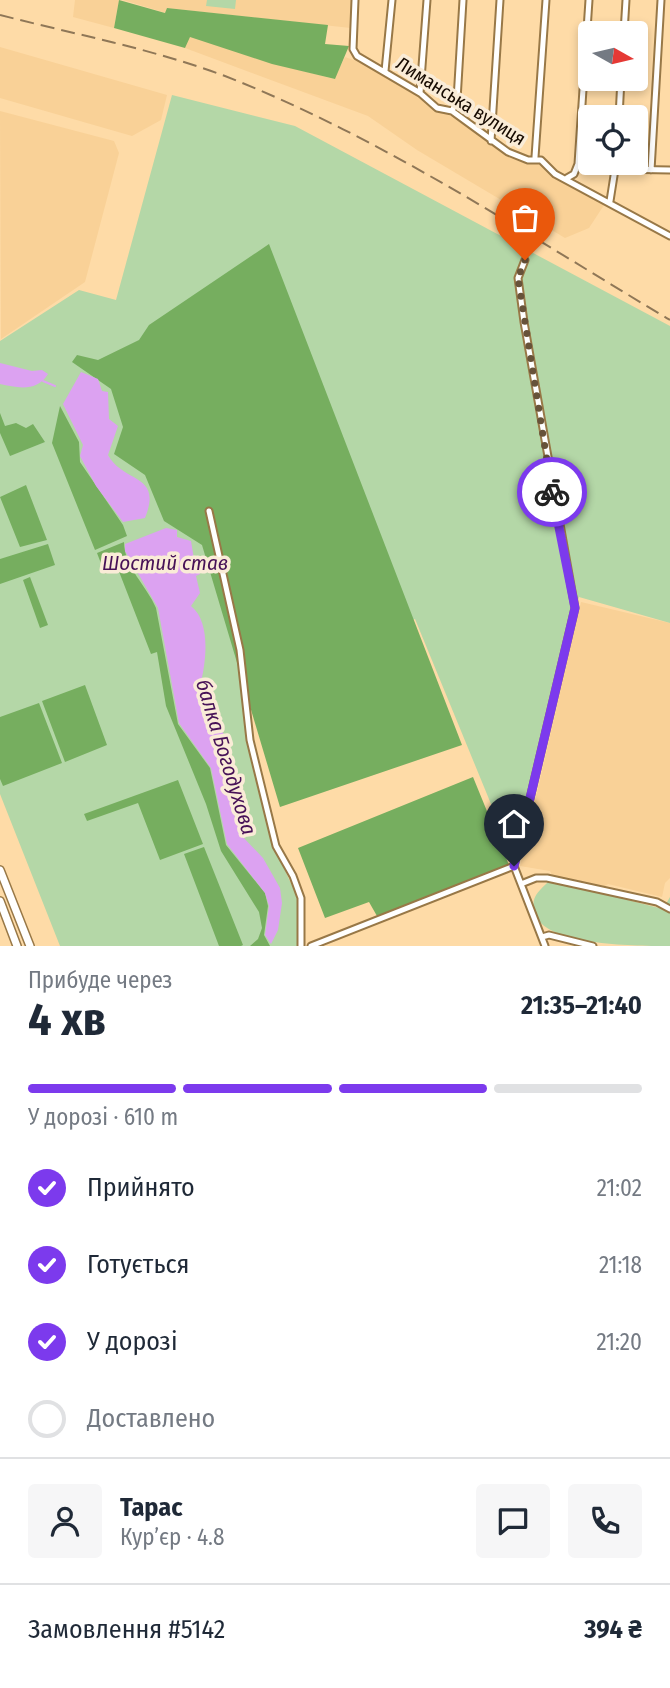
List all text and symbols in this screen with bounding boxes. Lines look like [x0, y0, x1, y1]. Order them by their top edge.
north arrow [578, 21, 648, 91]
map controls [578, 21, 648, 175]
street label: Лиманська вулиця [392, 52, 530, 150]
button: locate [578, 105, 648, 175]
pin [495, 188, 555, 260]
icon: bag [506, 199, 544, 237]
courier [517, 457, 587, 527]
icon: bike [533, 473, 571, 511]
water label: Шостий став [102, 550, 228, 576]
water label: балка Богодухова [190, 676, 262, 838]
pin [484, 794, 544, 866]
icon: home [495, 805, 533, 843]
text: Прибуде через [28, 966, 173, 994]
text: 21:35–21:40 [521, 990, 642, 1021]
text: 4 хв [28, 992, 106, 1047]
text: У дорозі · 610 m [28, 1103, 178, 1131]
icon: check [28, 1169, 66, 1207]
text: Прийнято [87, 1172, 195, 1203]
text: 21:02 [597, 1174, 642, 1202]
icon: check [28, 1246, 66, 1284]
text: Готується [87, 1249, 189, 1280]
text: 21:18 [599, 1251, 642, 1279]
icon: check [28, 1323, 66, 1361]
text: У дорозі [87, 1326, 177, 1357]
text: 21:20 [596, 1328, 642, 1356]
text: Доставлено [87, 1403, 215, 1434]
button: person [28, 1484, 102, 1558]
button: chat [476, 1484, 550, 1558]
button: phone [568, 1484, 642, 1558]
text: Тарас [120, 1492, 183, 1523]
text: Кур’єр · 4.8 [120, 1523, 225, 1551]
text: Замовлення #5142 [28, 1614, 225, 1645]
text: 394 ₴ [584, 1614, 642, 1645]

